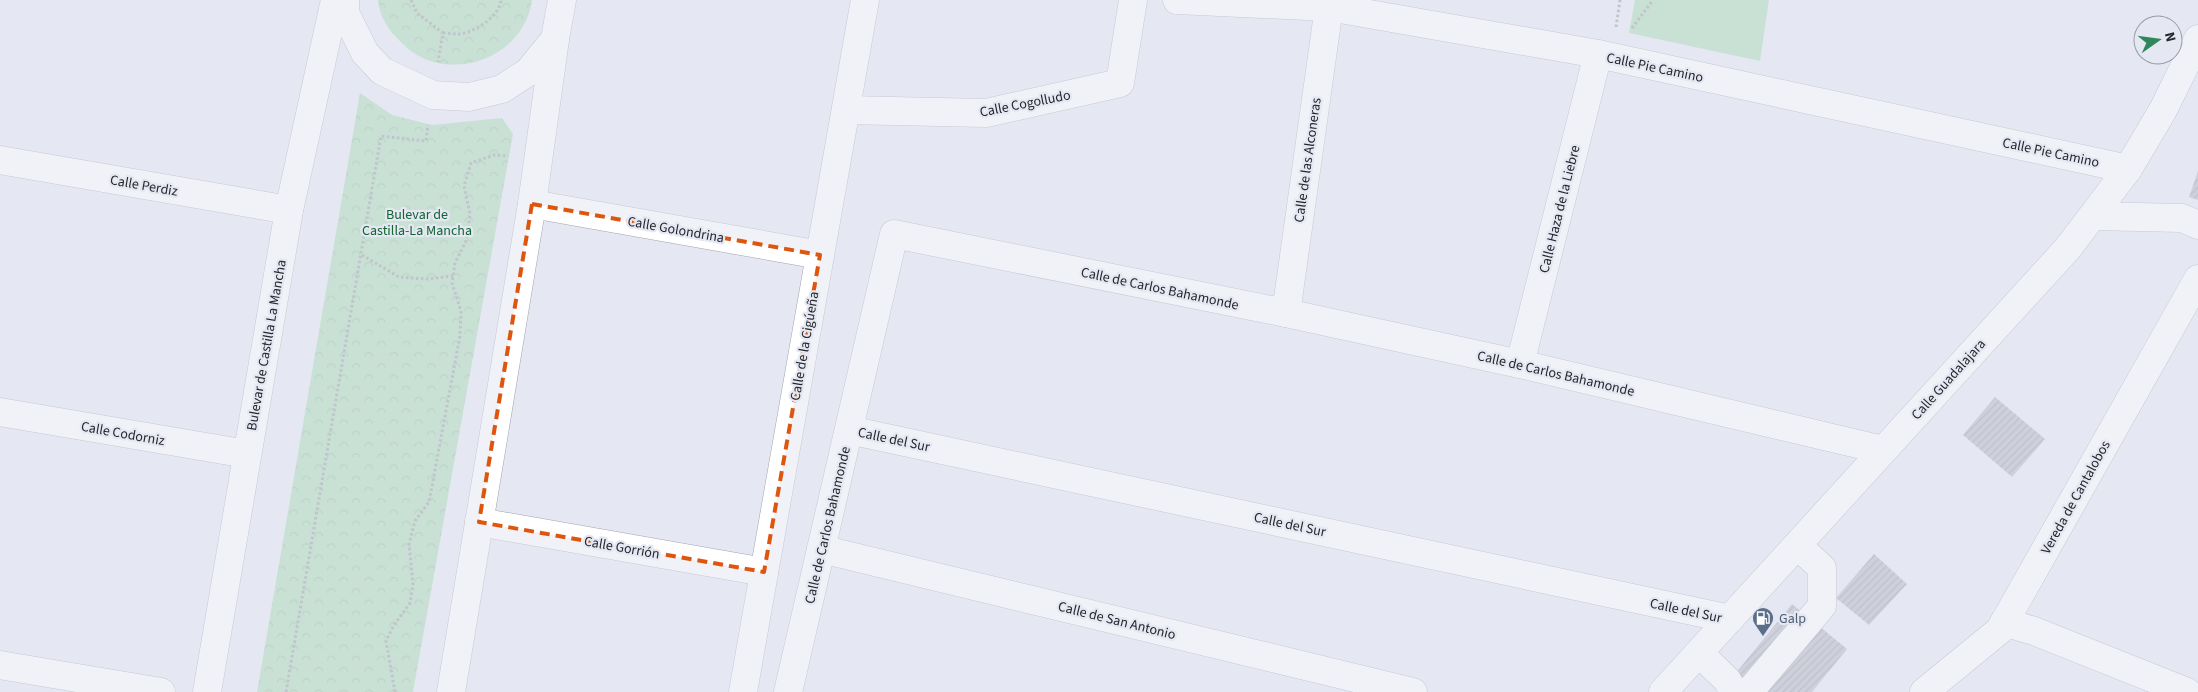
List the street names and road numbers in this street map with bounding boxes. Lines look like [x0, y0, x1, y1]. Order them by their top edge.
street label: Calle Pie Camino [1605, 48, 1705, 88]
street label: Calle Cogolludo [978, 85, 1072, 123]
street label: Calle de las Alconeras [1289, 96, 1327, 224]
street label: Calle Pie Camino [2001, 133, 2101, 173]
street label: Calle Haza de la Liebre [1534, 143, 1586, 275]
street label: Calle Perdiz [108, 170, 179, 202]
street label: Calle Golondrina [626, 212, 726, 248]
street label: Bulevar de Castilla La Mancha [242, 258, 292, 432]
street label: Calle de Carlos Bahamonde [1079, 262, 1241, 315]
street label: Calle de la Cigúeña [786, 290, 824, 402]
street label: Calle Guadalajara [1907, 335, 1991, 425]
street label: Calle de Carlos Bahamonde [1475, 346, 1636, 402]
street label: Calle Codorniz [79, 417, 166, 451]
street label: Calle del Sur [856, 423, 932, 457]
street label: Vereda de Cantalobos [2036, 437, 2116, 558]
street label: Calle de Carlos Bahamonde [800, 445, 856, 606]
street label: Calle del Sur [1252, 508, 1328, 542]
street label: Calle Gorrión [582, 531, 661, 564]
street label: Calle del Sur [1648, 594, 1724, 628]
street label: Calle de San Antonio [1056, 597, 1178, 645]

